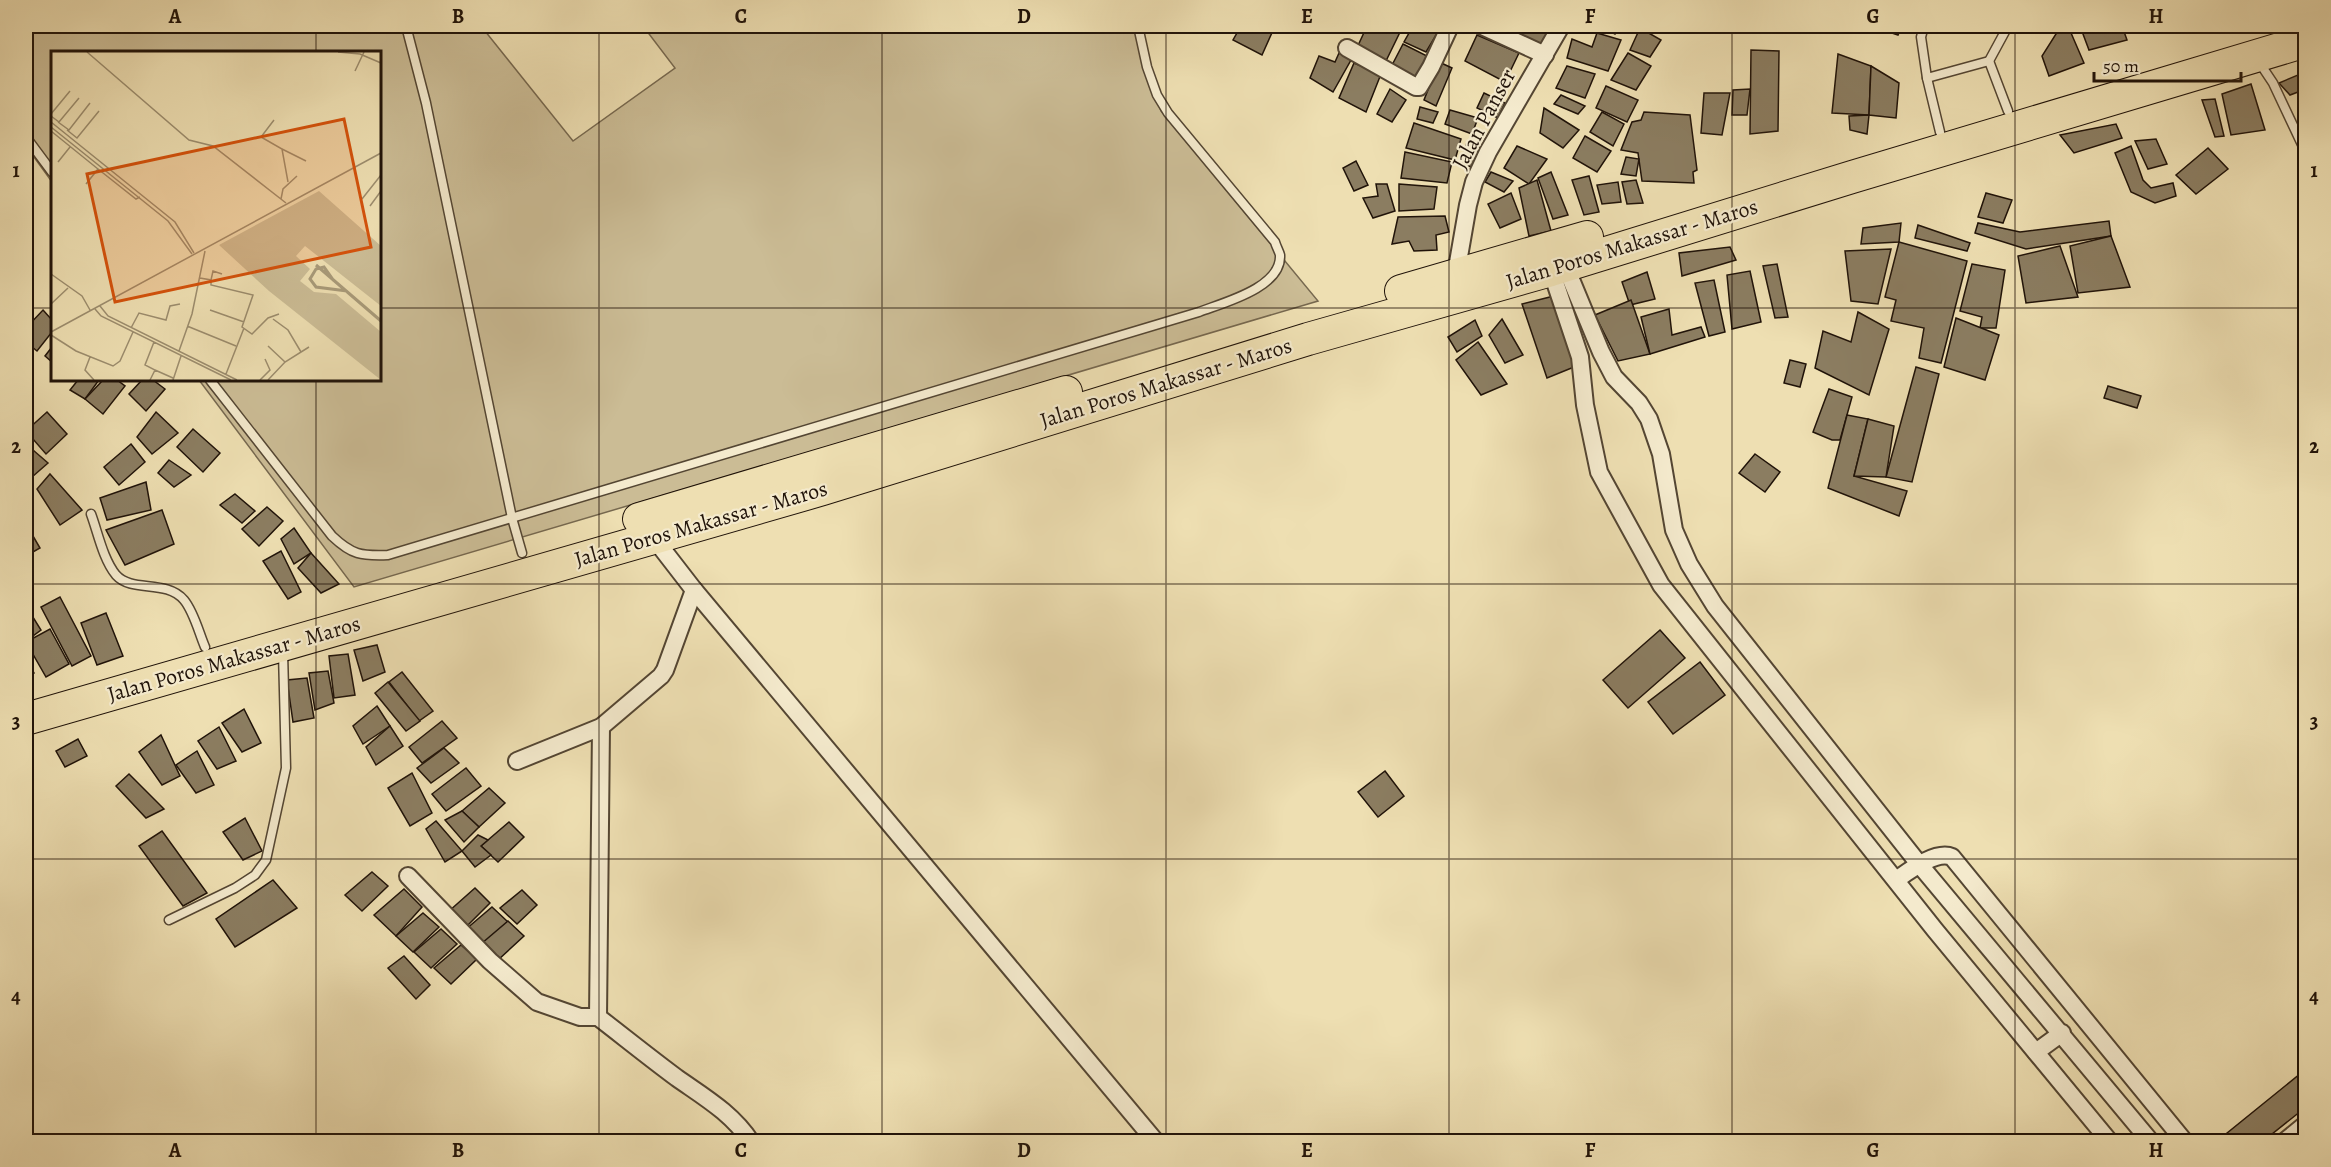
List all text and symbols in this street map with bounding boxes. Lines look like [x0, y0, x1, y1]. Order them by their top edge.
text: A [168, 3, 182, 30]
text: B [452, 3, 464, 30]
text: C [735, 3, 747, 30]
text: D [1017, 3, 1031, 30]
text: E [1301, 3, 1313, 30]
text: F [1585, 3, 1596, 30]
text: G [1866, 3, 1880, 30]
text: H [2149, 3, 2164, 30]
scale bar [2094, 45, 2241, 83]
inset map [51, 51, 381, 381]
text: 50 m [2103, 54, 2139, 78]
street label: Jalan Panser [1445, 63, 1523, 175]
text: 1 [12, 157, 20, 184]
text: 1 [2310, 157, 2318, 184]
street label: Jalan Poros Makassar - Maros [1502, 191, 1762, 297]
street label: Jalan Poros Makassar - Maros [1036, 330, 1296, 436]
text: 2 [11, 433, 21, 460]
text: 2 [2309, 433, 2319, 460]
street label: Jalan Poros Makassar - Maros [571, 473, 831, 575]
street label: Jalan Poros Makassar - Maros [104, 608, 364, 710]
text: 3 [12, 708, 20, 735]
text: 3 [2310, 708, 2318, 735]
text: 4 [11, 983, 21, 1010]
text: 4 [2309, 983, 2319, 1010]
text: A [168, 1137, 182, 1164]
text: B [452, 1137, 464, 1164]
text: C [735, 1137, 747, 1164]
text: D [1017, 1137, 1031, 1164]
text: E [1301, 1137, 1313, 1164]
text: F [1585, 1137, 1596, 1164]
text: G [1866, 1137, 1880, 1164]
text: H [2149, 1137, 2164, 1164]

